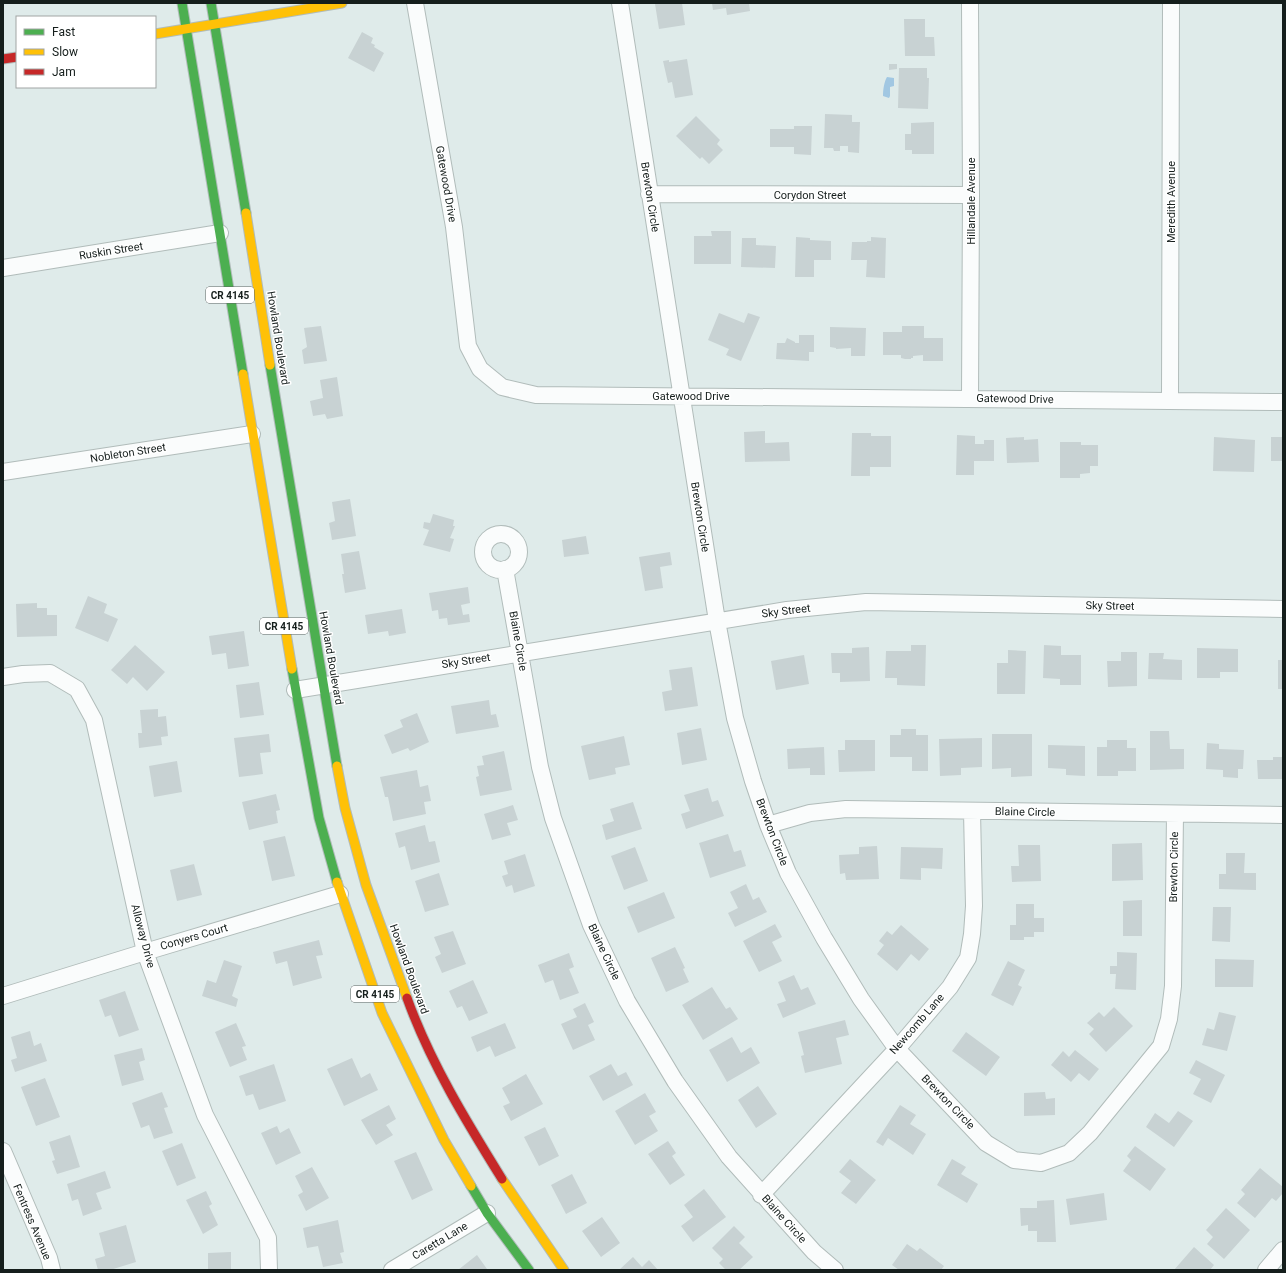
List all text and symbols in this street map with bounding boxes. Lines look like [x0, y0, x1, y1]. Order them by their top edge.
legend [16, 16, 156, 88]
text: Fast [52, 25, 75, 39]
text: Slow [52, 45, 78, 59]
text: Jam [52, 65, 76, 79]
street label: Gatewood Drive [433, 145, 459, 223]
street label: Hillandale Avenue [965, 157, 978, 245]
street label: Brewton Circle [638, 161, 662, 233]
street label: Meredith Avenue [1165, 161, 1178, 243]
street label: Corydon Street [774, 189, 847, 202]
street label: Ruskin Street [78, 239, 144, 262]
road number: CR 4145 [206, 287, 254, 303]
street label: Howland Boulevard [264, 290, 292, 386]
street label: Gatewood Drive [652, 390, 730, 403]
street label: Gatewood Drive [976, 392, 1054, 406]
street label: Nobleton Street [89, 441, 167, 465]
street label: Brewton Circle [688, 481, 712, 553]
street label: Sky Street [1085, 599, 1135, 613]
street label: Sky Street [761, 602, 812, 620]
street label: Howland Boulevard [316, 610, 346, 706]
street label: Blaine Circle [506, 610, 530, 672]
road number: CR 4145 [260, 618, 308, 634]
street label: Sky Street [441, 651, 492, 671]
street label: Brewton Circle [753, 797, 791, 868]
street label: Blaine Circle [995, 805, 1056, 819]
street label: Brewton Circle [1167, 831, 1181, 903]
street label: Alloway Drive [128, 903, 158, 970]
street label: Conyers Court [159, 921, 230, 953]
street label: Howland Boulevard [387, 922, 431, 1016]
street label: Blaine Circle [585, 922, 623, 982]
road number: CR 4145 [351, 986, 399, 1002]
street label: Newcomb Lane [887, 991, 947, 1057]
street label: Brewton Circle [919, 1072, 977, 1132]
street label: Fentress Avenue [10, 1182, 54, 1262]
street label: Blaine Circle [759, 1192, 809, 1246]
street label: Caretta Lane [410, 1219, 470, 1263]

